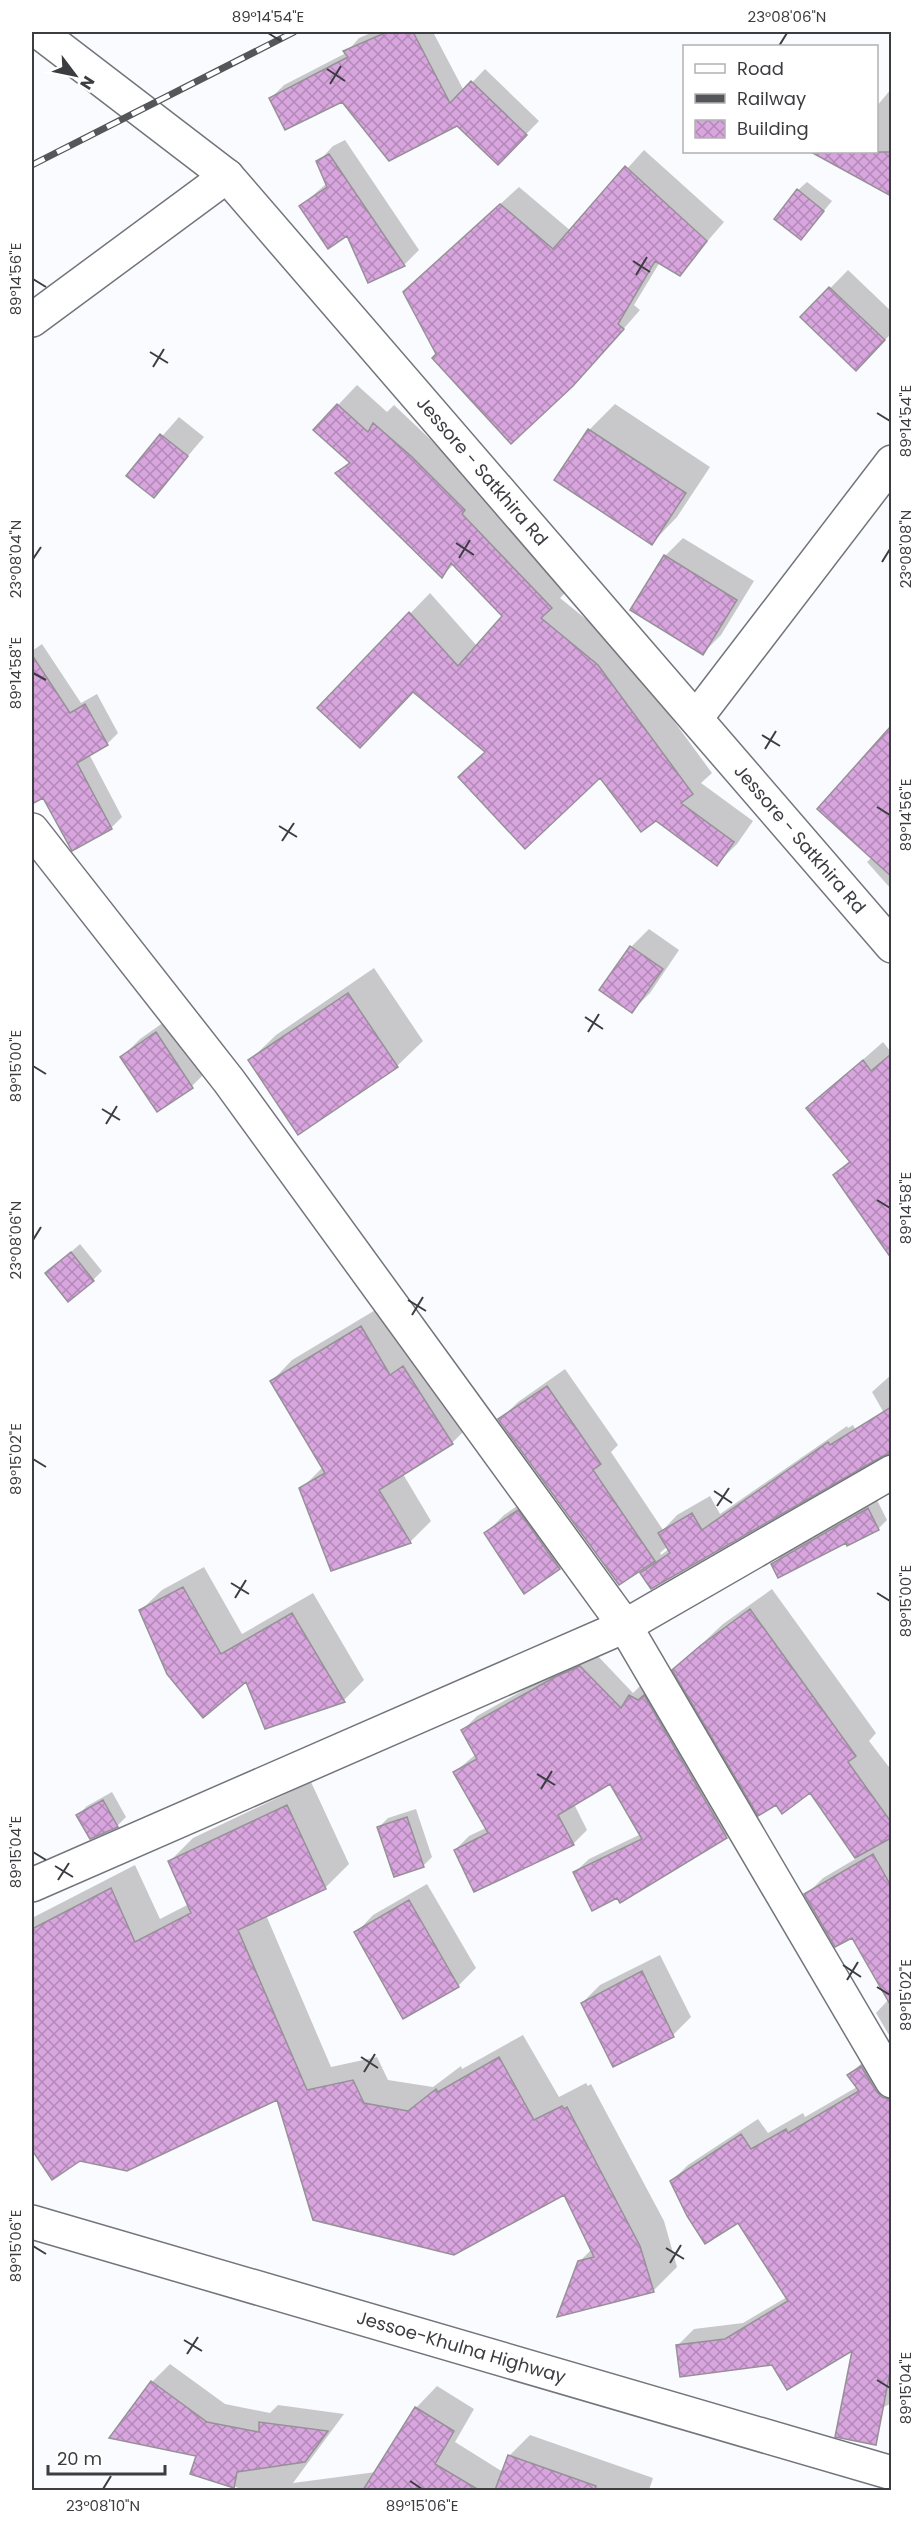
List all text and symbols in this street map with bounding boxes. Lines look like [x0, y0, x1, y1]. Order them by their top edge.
text: 89°14'54"E [232, 6, 304, 27]
text: 23°08'06"N [748, 6, 826, 27]
north arrow [45, 45, 105, 105]
legend [683, 45, 878, 153]
text: Road [737, 56, 784, 81]
text: N [74, 71, 100, 94]
text: Railway [737, 86, 806, 111]
text: Building [737, 116, 809, 141]
text: 89°14'56"E [5, 243, 26, 315]
text: 89°14'54"E [895, 385, 916, 457]
street label: Jessore - Satkhira Rd [411, 391, 554, 551]
text: 23°08'08"N [895, 510, 916, 588]
text: 23°08'04"N [5, 520, 26, 598]
text: 89°14'58"E [5, 637, 26, 709]
street label: Jessore - Satkhira Rd [729, 759, 872, 919]
text: 89°14'56"E [895, 779, 916, 851]
text: 89°15'00"E [5, 1030, 26, 1102]
text: 89°14'58"E [895, 1172, 916, 1244]
text: 23°08'06"N [5, 1201, 26, 1279]
text: 89°15'02"E [5, 1423, 26, 1495]
text: 89°15'00"E [895, 1565, 916, 1637]
text: 89°15'04"E [5, 1816, 26, 1888]
text: 89°15'02"E [895, 1959, 916, 2031]
text: 89°15'06"E [5, 2210, 26, 2282]
street label: Jessoe-Khulna Highway [354, 2304, 569, 2389]
text: 89°15'04"E [895, 2352, 916, 2424]
scale bar [48, 2438, 165, 2476]
text: 20 m [57, 2446, 102, 2471]
text: 23°08'10"N [66, 2495, 140, 2516]
text: 89°15'06"E [386, 2495, 458, 2516]

